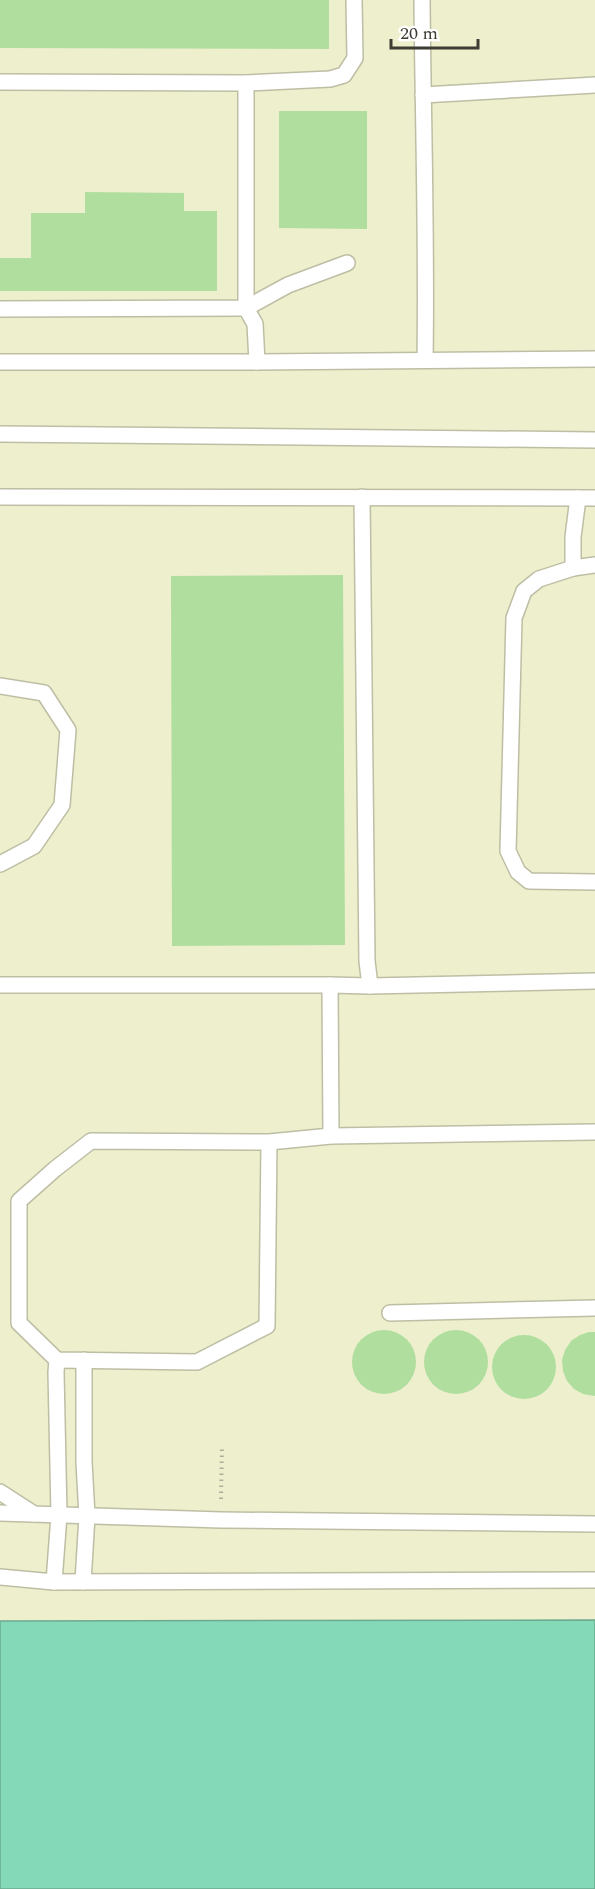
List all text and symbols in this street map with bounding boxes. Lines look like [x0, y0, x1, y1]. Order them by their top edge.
scale bar [391, 12, 478, 50]
text: 20 m [400, 20, 438, 47]

